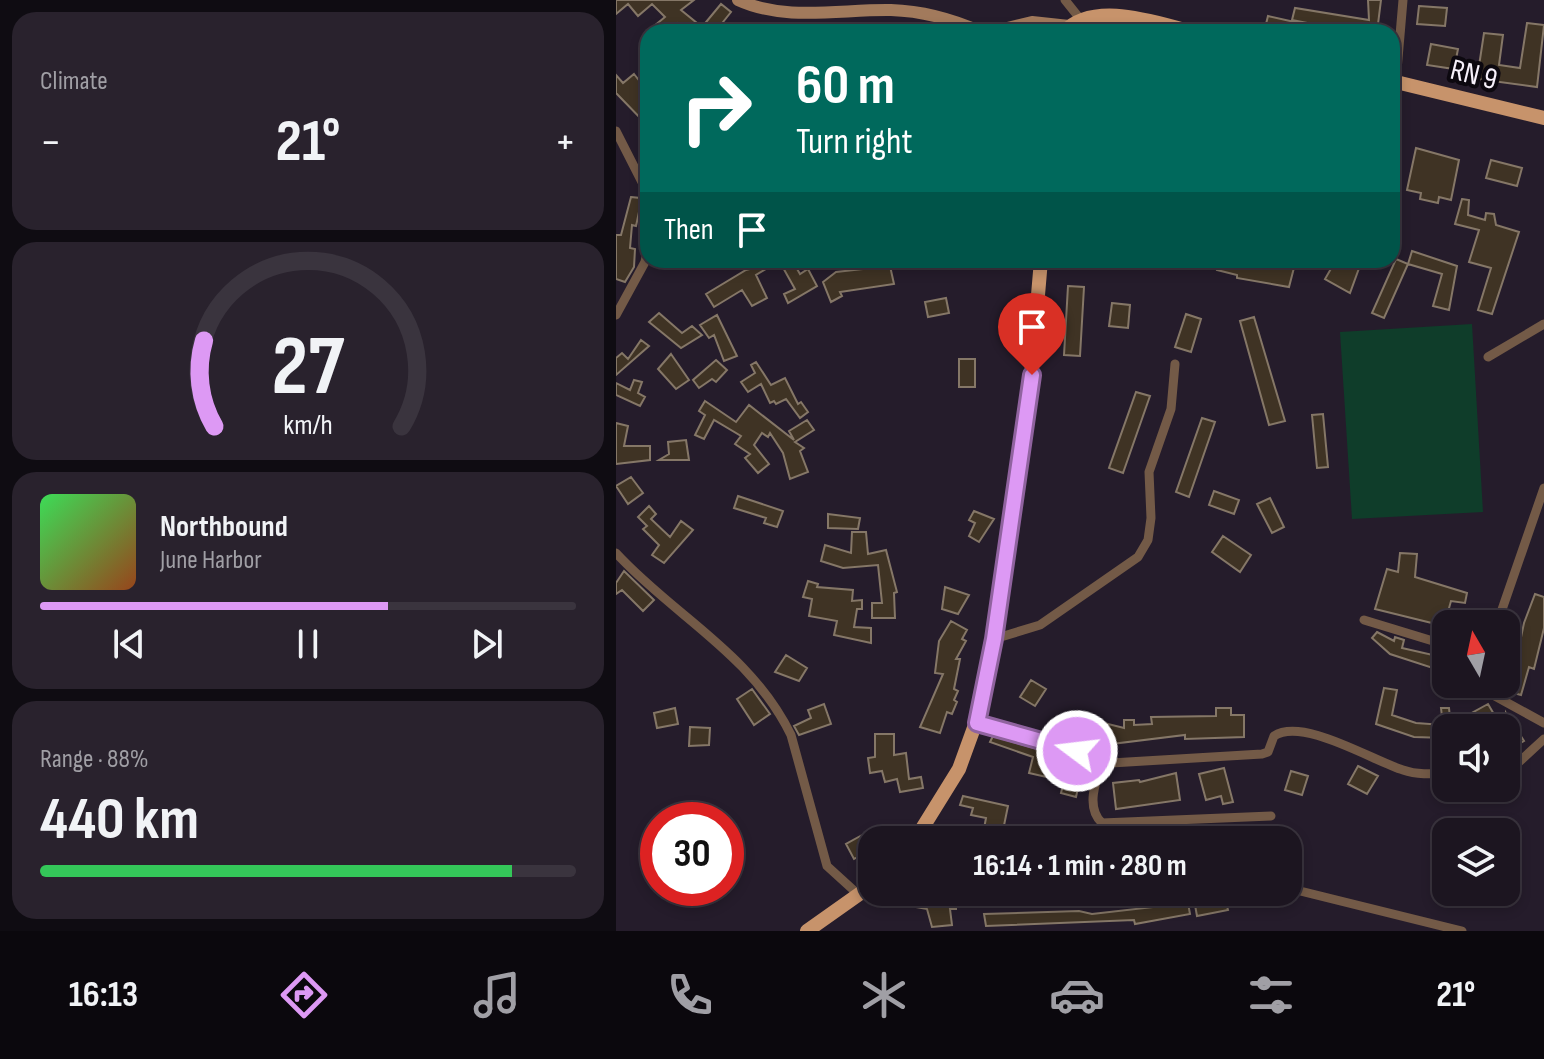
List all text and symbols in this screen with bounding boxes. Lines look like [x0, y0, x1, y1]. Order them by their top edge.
street label: RN 9 [1446, 52, 1501, 98]
text: 60 m [796, 53, 895, 120]
icon: right [664, 56, 768, 160]
text: Climate [40, 66, 108, 97]
text: 21° [275, 106, 341, 178]
text: − [40, 116, 62, 169]
text: + [554, 116, 576, 169]
text: Turn right [796, 121, 913, 164]
icon: arrive [730, 208, 774, 252]
text: Then [664, 212, 714, 248]
pin [998, 293, 1066, 375]
icon: arrive [1010, 305, 1054, 349]
text: 27 [272, 317, 345, 417]
text: km/h [283, 408, 333, 443]
text: Northbound [160, 509, 288, 545]
text: June Harbor [160, 545, 262, 576]
north arrow [1432, 610, 1520, 698]
map controls [1432, 610, 1520, 906]
icon: previous [107, 622, 151, 666]
icon: pause [286, 622, 330, 666]
icon: next [465, 622, 509, 666]
position arrow [1035, 709, 1119, 793]
button: sound [1432, 714, 1520, 802]
text: Range · 88% [40, 744, 149, 775]
text: 440 km [40, 784, 199, 856]
speed limit sign: 30 [640, 802, 744, 906]
button: layers [1432, 818, 1520, 906]
text: 16:14 · 1 min · 280 m [973, 848, 1187, 884]
icon: directions [276, 967, 332, 1023]
icon: music [469, 967, 525, 1023]
icon: phone [662, 967, 718, 1023]
icon: climate [856, 967, 912, 1023]
icon: car [1049, 967, 1105, 1023]
icon: filters [1243, 967, 1299, 1023]
text: 16:13 [69, 974, 138, 1017]
text: 21° [1436, 974, 1475, 1017]

